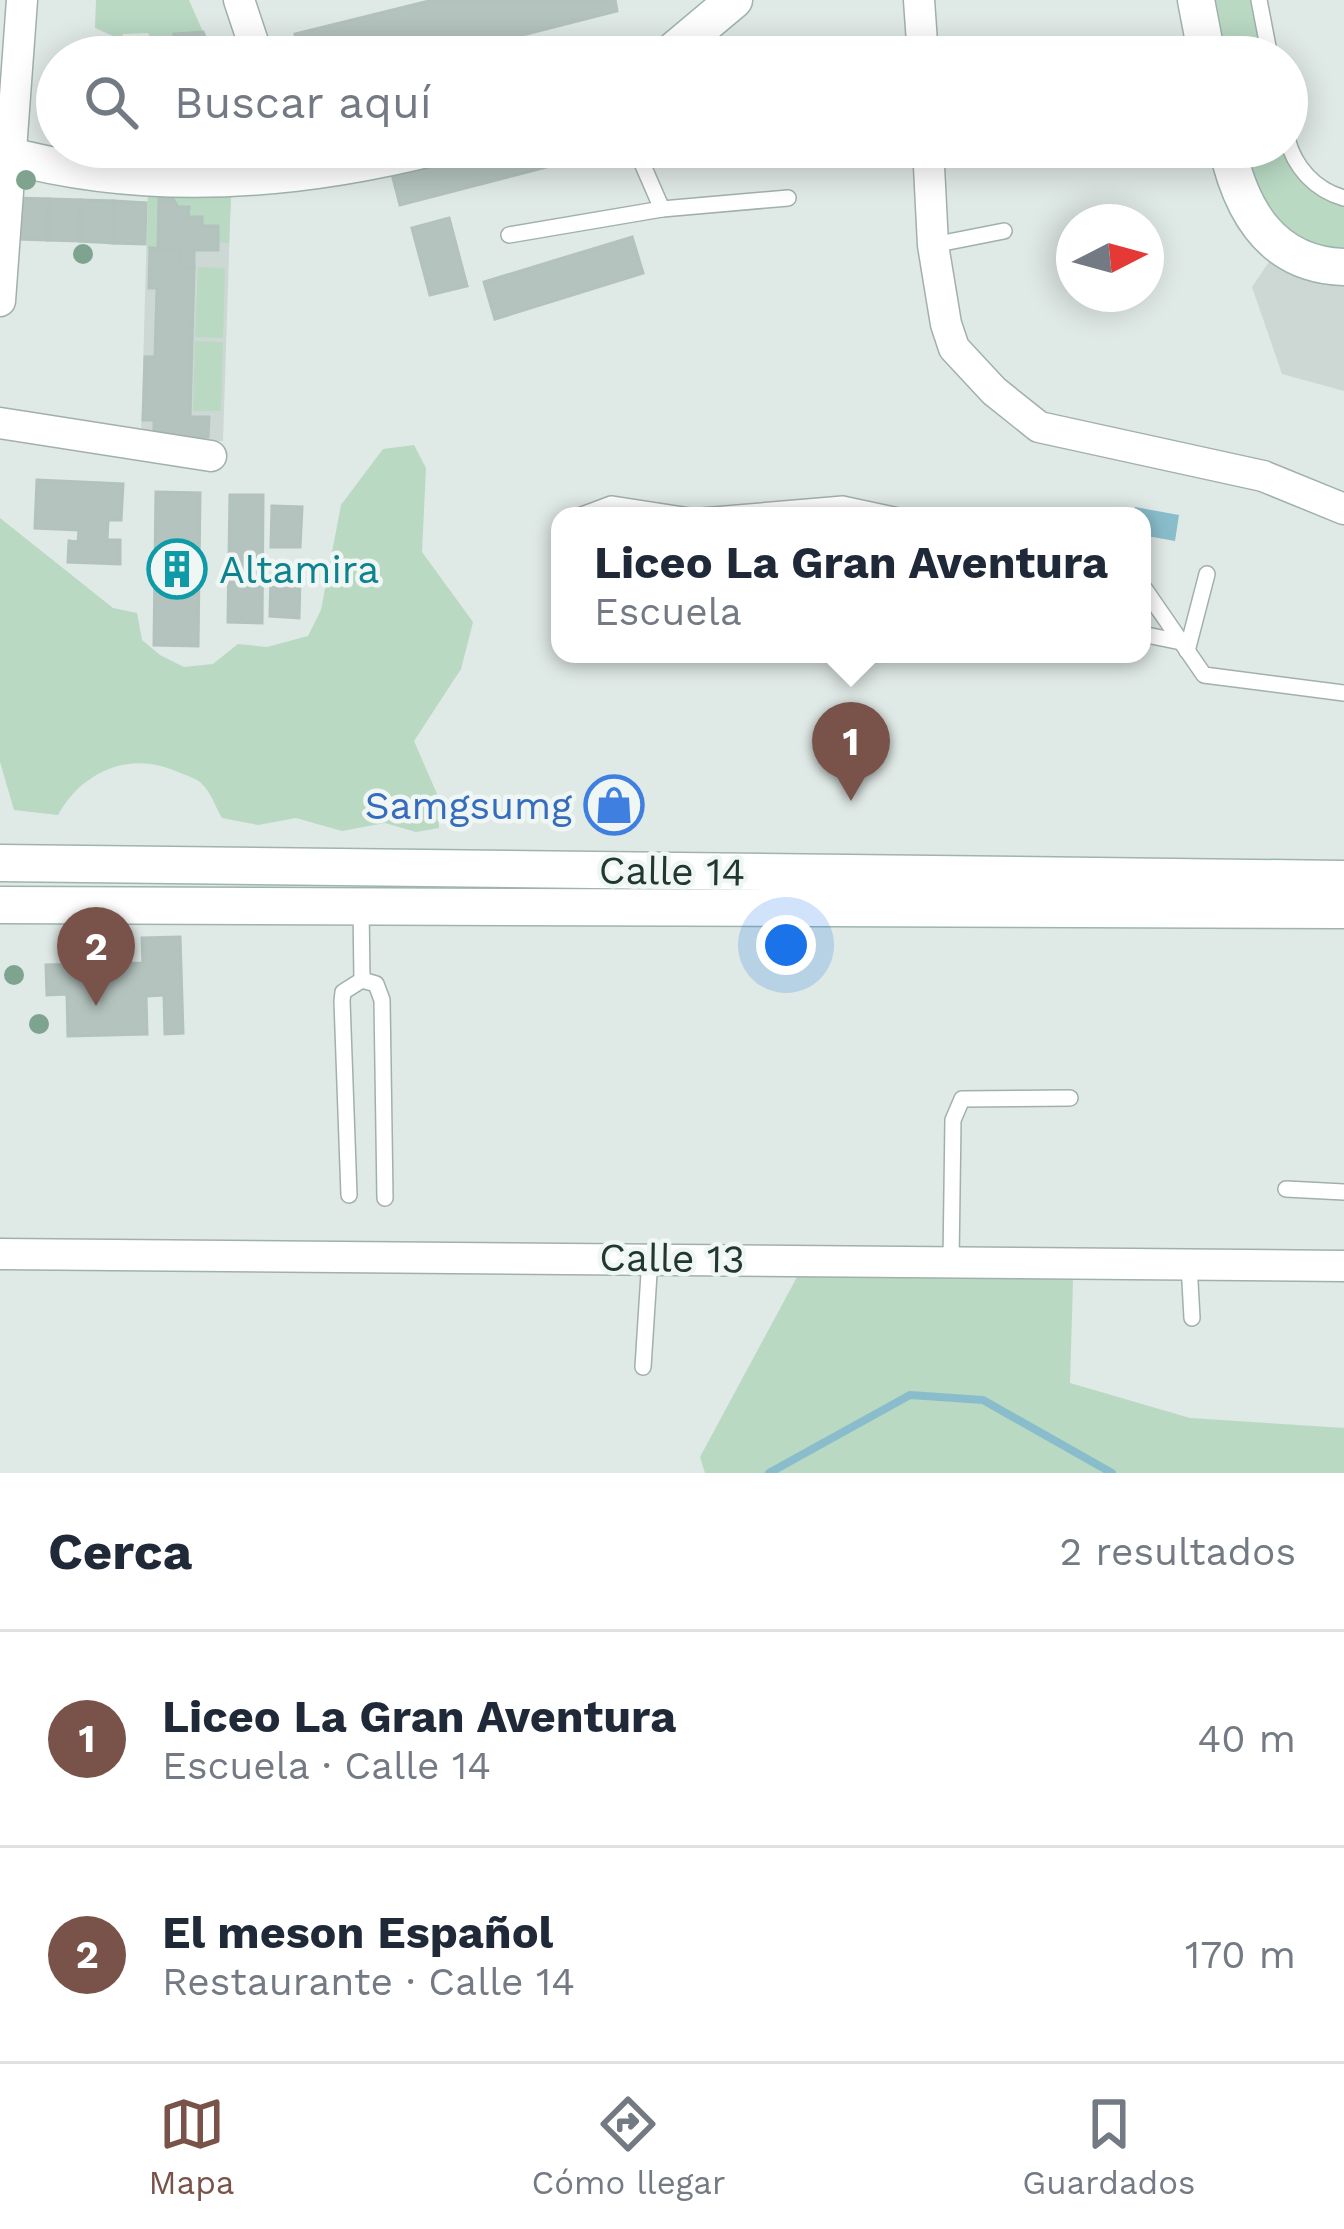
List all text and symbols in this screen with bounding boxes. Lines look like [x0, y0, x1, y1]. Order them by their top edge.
search box [36, 36, 1308, 168]
icon: search [78, 69, 144, 135]
text: Buscar aquí [174, 76, 432, 129]
north arrow [1056, 204, 1164, 312]
popup [551, 507, 1151, 663]
text: Liceo La Gran Aventura [594, 536, 1108, 589]
building icon: Altamira [146, 538, 208, 600]
place label: Altamira [219, 547, 379, 592]
text: Escuela [594, 589, 742, 634]
pin: 1 [812, 702, 890, 801]
shop icon: Samgsumg [583, 774, 645, 836]
place label: Samgsumg [365, 783, 572, 828]
street label: Calle 14 [598, 847, 746, 895]
pin: 2 [57, 907, 135, 1006]
your location [756, 915, 816, 975]
street label: Calle 13 [599, 1234, 745, 1282]
text: Cerca [48, 1522, 192, 1581]
text: 2 resultados [1060, 1529, 1296, 1574]
text: Liceo La Gran Aventura [162, 1690, 676, 1743]
text: 1 [79, 1716, 95, 1761]
text: 40 m [1197, 1716, 1296, 1761]
text: Escuela · Calle 14 [162, 1743, 491, 1788]
text: El meson Español [162, 1906, 553, 1959]
text: 2 [75, 1932, 99, 1977]
text: 170 m [1185, 1932, 1296, 1977]
text: Restaurante · Calle 14 [162, 1959, 575, 2004]
tab: Mapa [148, 2091, 235, 2202]
tab: Cómo llegar [532, 2091, 725, 2202]
tab: Guardados [1022, 2091, 1195, 2202]

